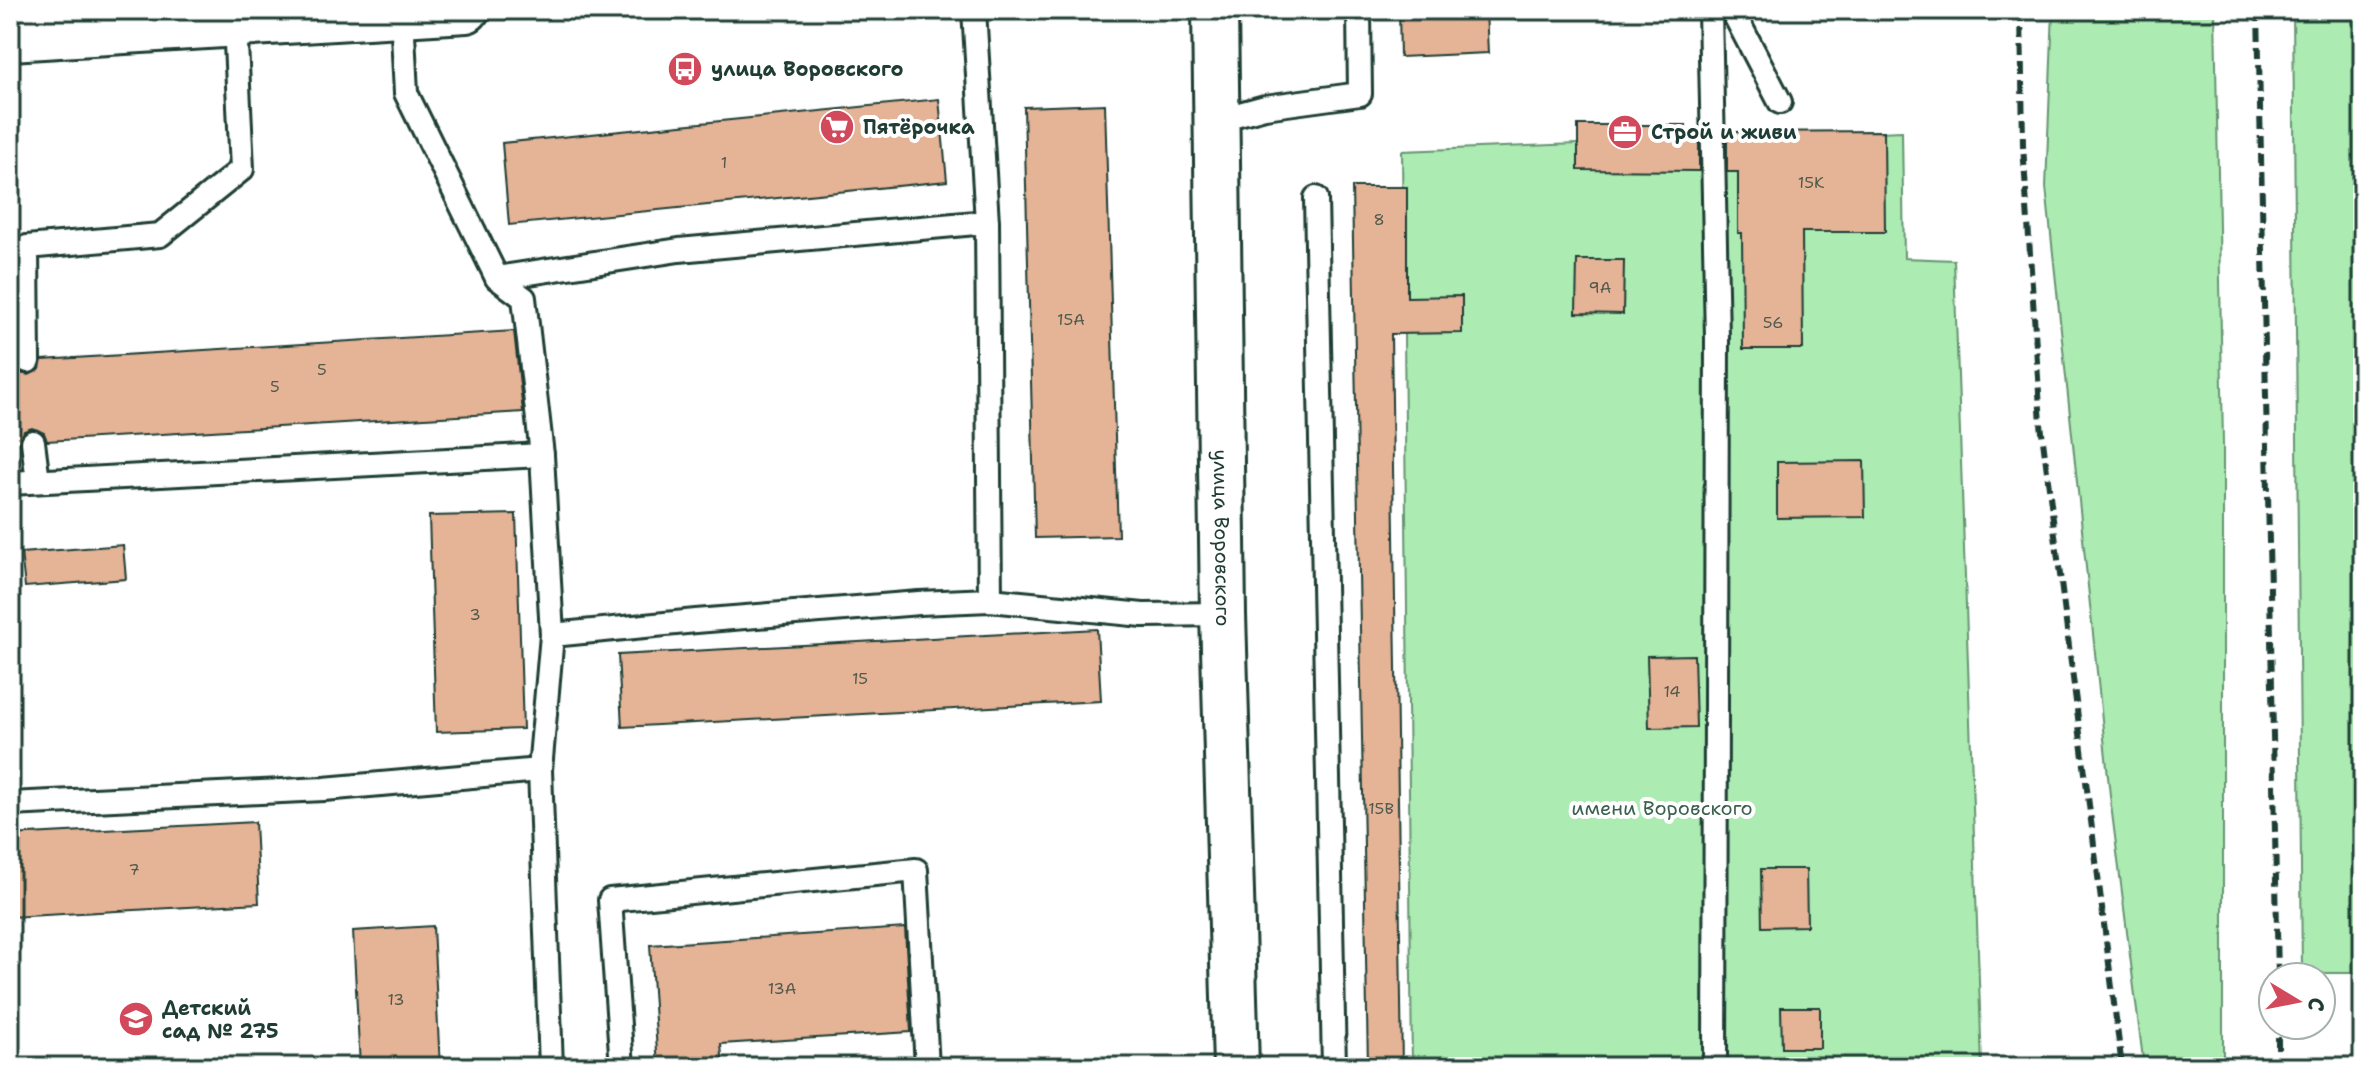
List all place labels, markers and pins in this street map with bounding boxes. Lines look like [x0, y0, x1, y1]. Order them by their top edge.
bus stop icon: улица Воровского [666, 50, 704, 88]
place label: улица Воровского [711, 56, 903, 82]
supermarket icon: Пятёрочка [818, 108, 856, 146]
office icon: Строй и живи [1606, 113, 1644, 151]
place label: Пятёрочка [863, 114, 975, 140]
place label: Строй и живи [1651, 119, 1797, 145]
place label: Детский сад № 275 [162, 995, 278, 1044]
school or university icon: Детский сад № 275 [117, 1000, 155, 1038]

